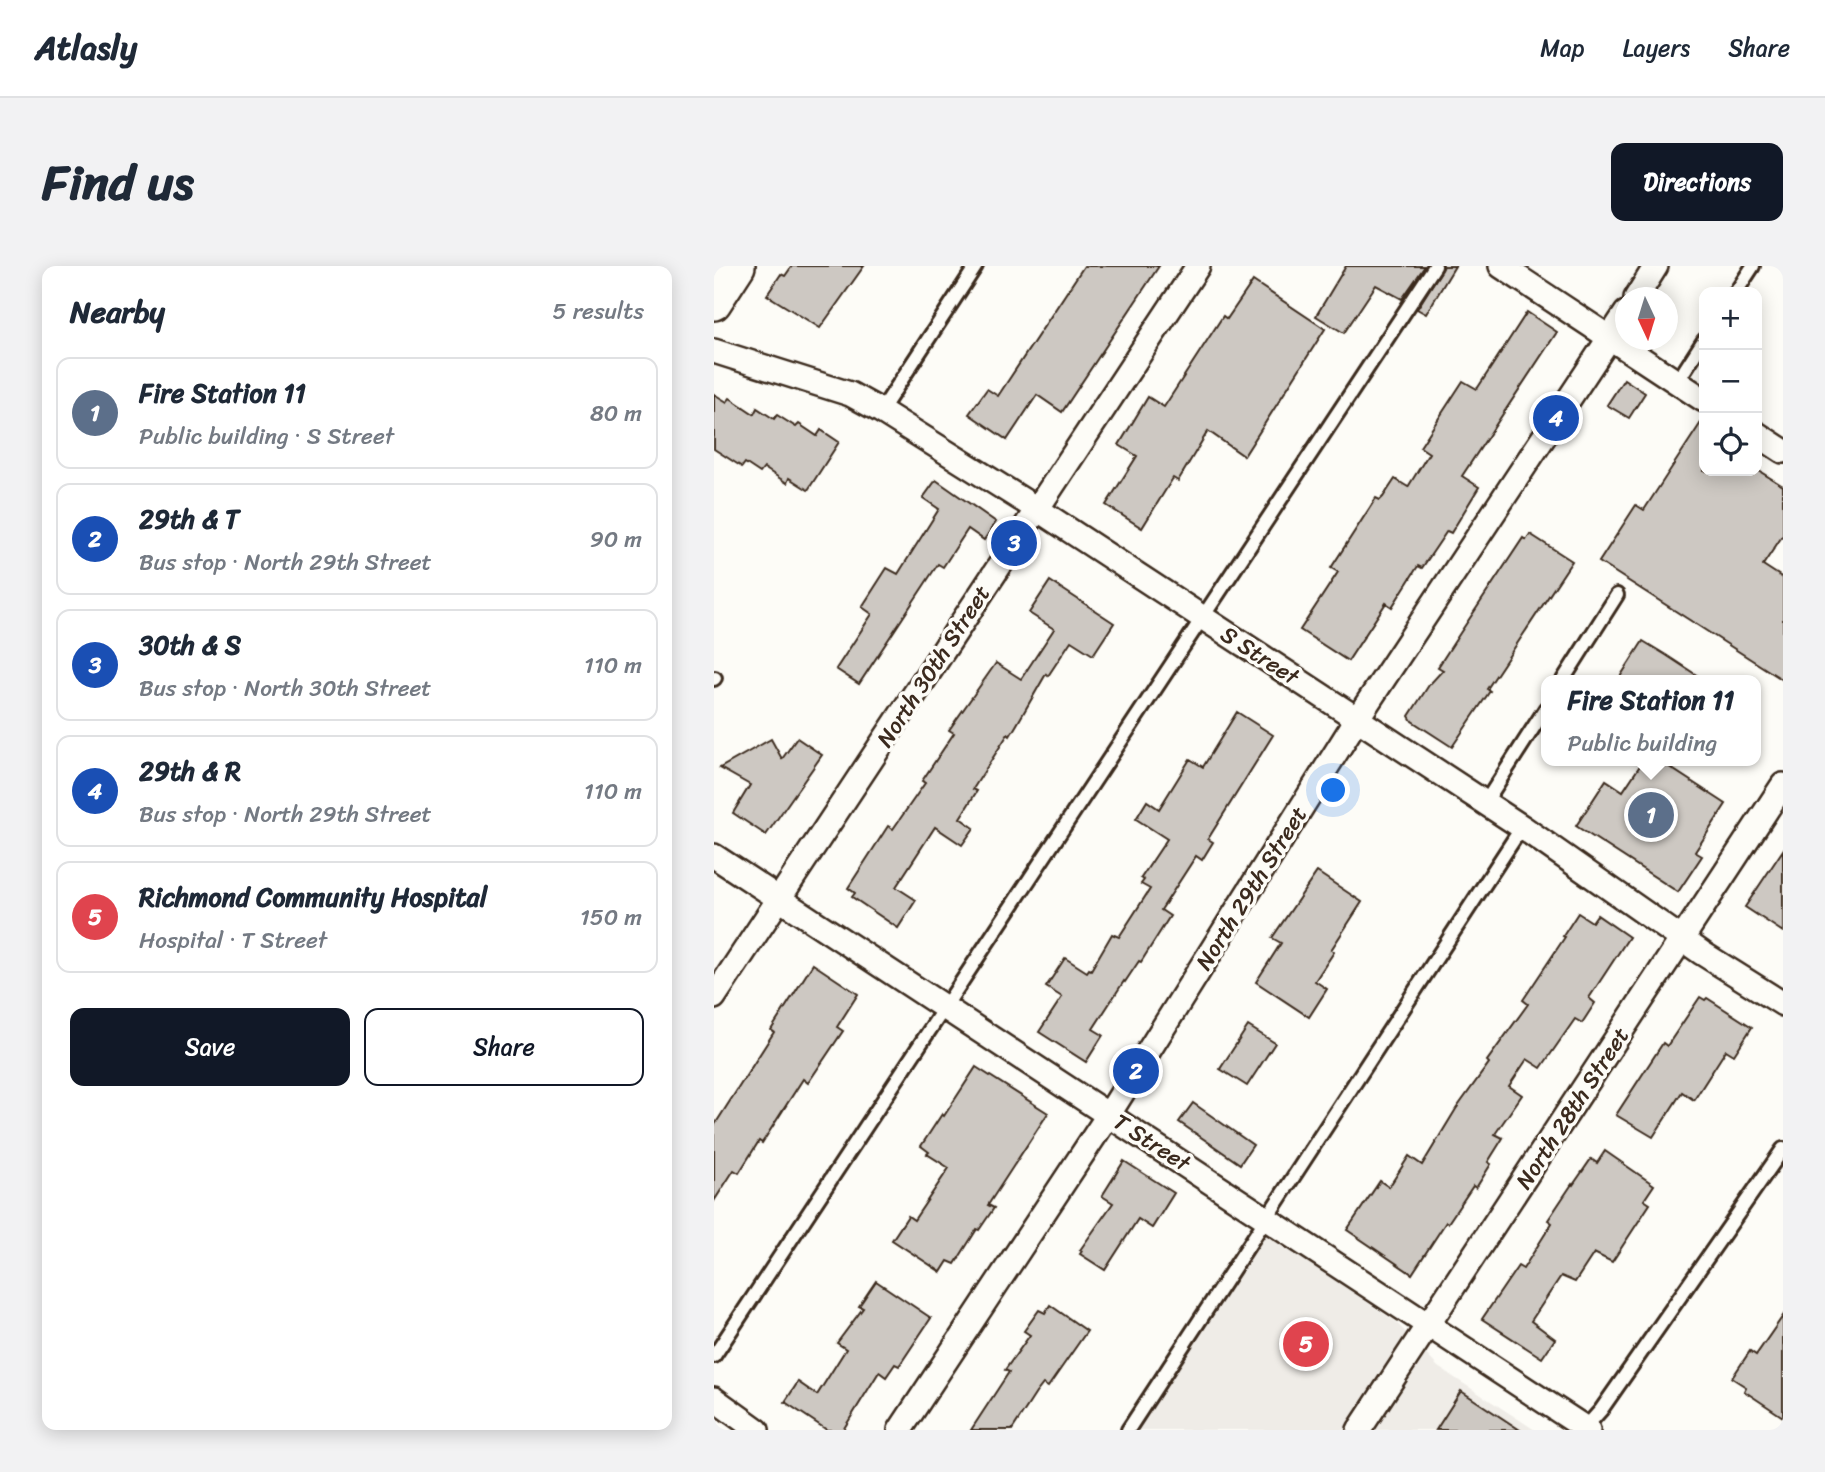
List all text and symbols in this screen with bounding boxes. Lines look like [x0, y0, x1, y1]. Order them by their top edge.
text: Atlasly [35, 19, 137, 77]
text: Map [1540, 27, 1585, 69]
text: Layers [1623, 27, 1690, 69]
text: Share [1728, 27, 1790, 69]
text: Find us [42, 139, 194, 226]
button: Directions [1611, 143, 1783, 221]
text: Nearby [70, 285, 165, 339]
north arrow [1615, 287, 1678, 350]
map controls [1699, 287, 1762, 476]
button: + [1699, 287, 1762, 350]
text: 5 results [553, 291, 644, 332]
button: − [1699, 350, 1762, 413]
text: Fire Station 11 [139, 370, 306, 416]
pin: 4 [1533, 392, 1579, 444]
text: 1 [90, 393, 100, 434]
text: 80 m [590, 393, 642, 434]
button: locate [1699, 413, 1762, 476]
text: Public building · S Street [139, 416, 394, 457]
text: 29th & T [139, 496, 239, 542]
pin: 3 [991, 517, 1037, 569]
text: 2 [88, 519, 102, 560]
text: 90 m [590, 519, 642, 560]
text: Bus stop · North 29th Street [139, 542, 432, 583]
street label: North 30th Street [865, 577, 1002, 756]
street label: S Street [1212, 614, 1309, 697]
text: 30th & S [139, 622, 241, 668]
text: 3 [89, 645, 101, 686]
text: 110 m [584, 645, 642, 686]
text: Bus stop · North 30th Street [139, 668, 431, 709]
popup [1541, 675, 1761, 766]
text: Fire Station 11 [1568, 677, 1734, 723]
text: Public building [1568, 723, 1717, 764]
text: 29th & R [139, 748, 241, 794]
text: 4 [88, 771, 102, 812]
text: 110 m [584, 771, 642, 812]
your location [1316, 773, 1350, 807]
pin: 1 [1628, 789, 1674, 841]
text: Bus stop · North 29th Street [139, 794, 432, 835]
street label: North 29th Street [1184, 798, 1318, 979]
text: Richmond Community Hospital [139, 874, 487, 920]
text: 5 [88, 897, 102, 938]
text: 150 m [580, 897, 642, 938]
text: Hospital · T Street [139, 920, 327, 961]
button: Save [70, 1008, 350, 1086]
button: Share [364, 1008, 644, 1086]
street label: North 28th Street [1504, 1019, 1641, 1198]
pin: 2 [1113, 1045, 1159, 1097]
street label: T Street [1105, 1102, 1200, 1184]
pin: 5 [1283, 1318, 1329, 1370]

